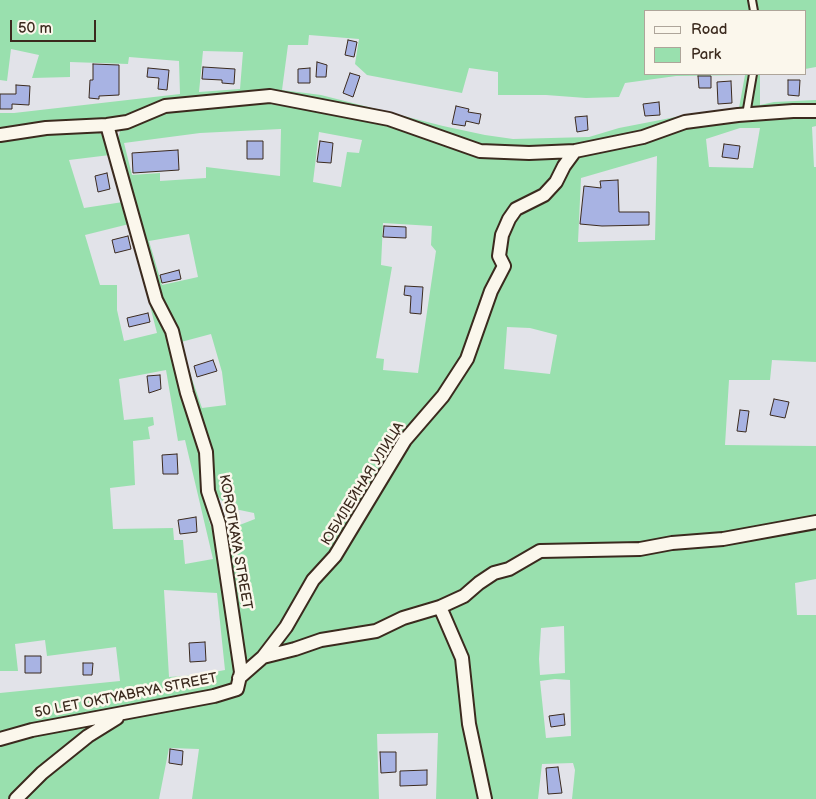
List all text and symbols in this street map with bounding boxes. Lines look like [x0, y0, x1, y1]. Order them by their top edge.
scale bar [12, 10, 99, 42]
legend [644, 10, 806, 75]
text: 50 m [18, 19, 52, 38]
text: Road [691, 20, 727, 39]
text: Park [691, 45, 721, 64]
street label: ЮБИЛЕЙНАЯ УЛИЦА [318, 419, 408, 549]
street label: KOROTKAYA STREET [215, 473, 255, 611]
street label: 50 LET OKTYABRYA STREET [33, 670, 219, 722]

